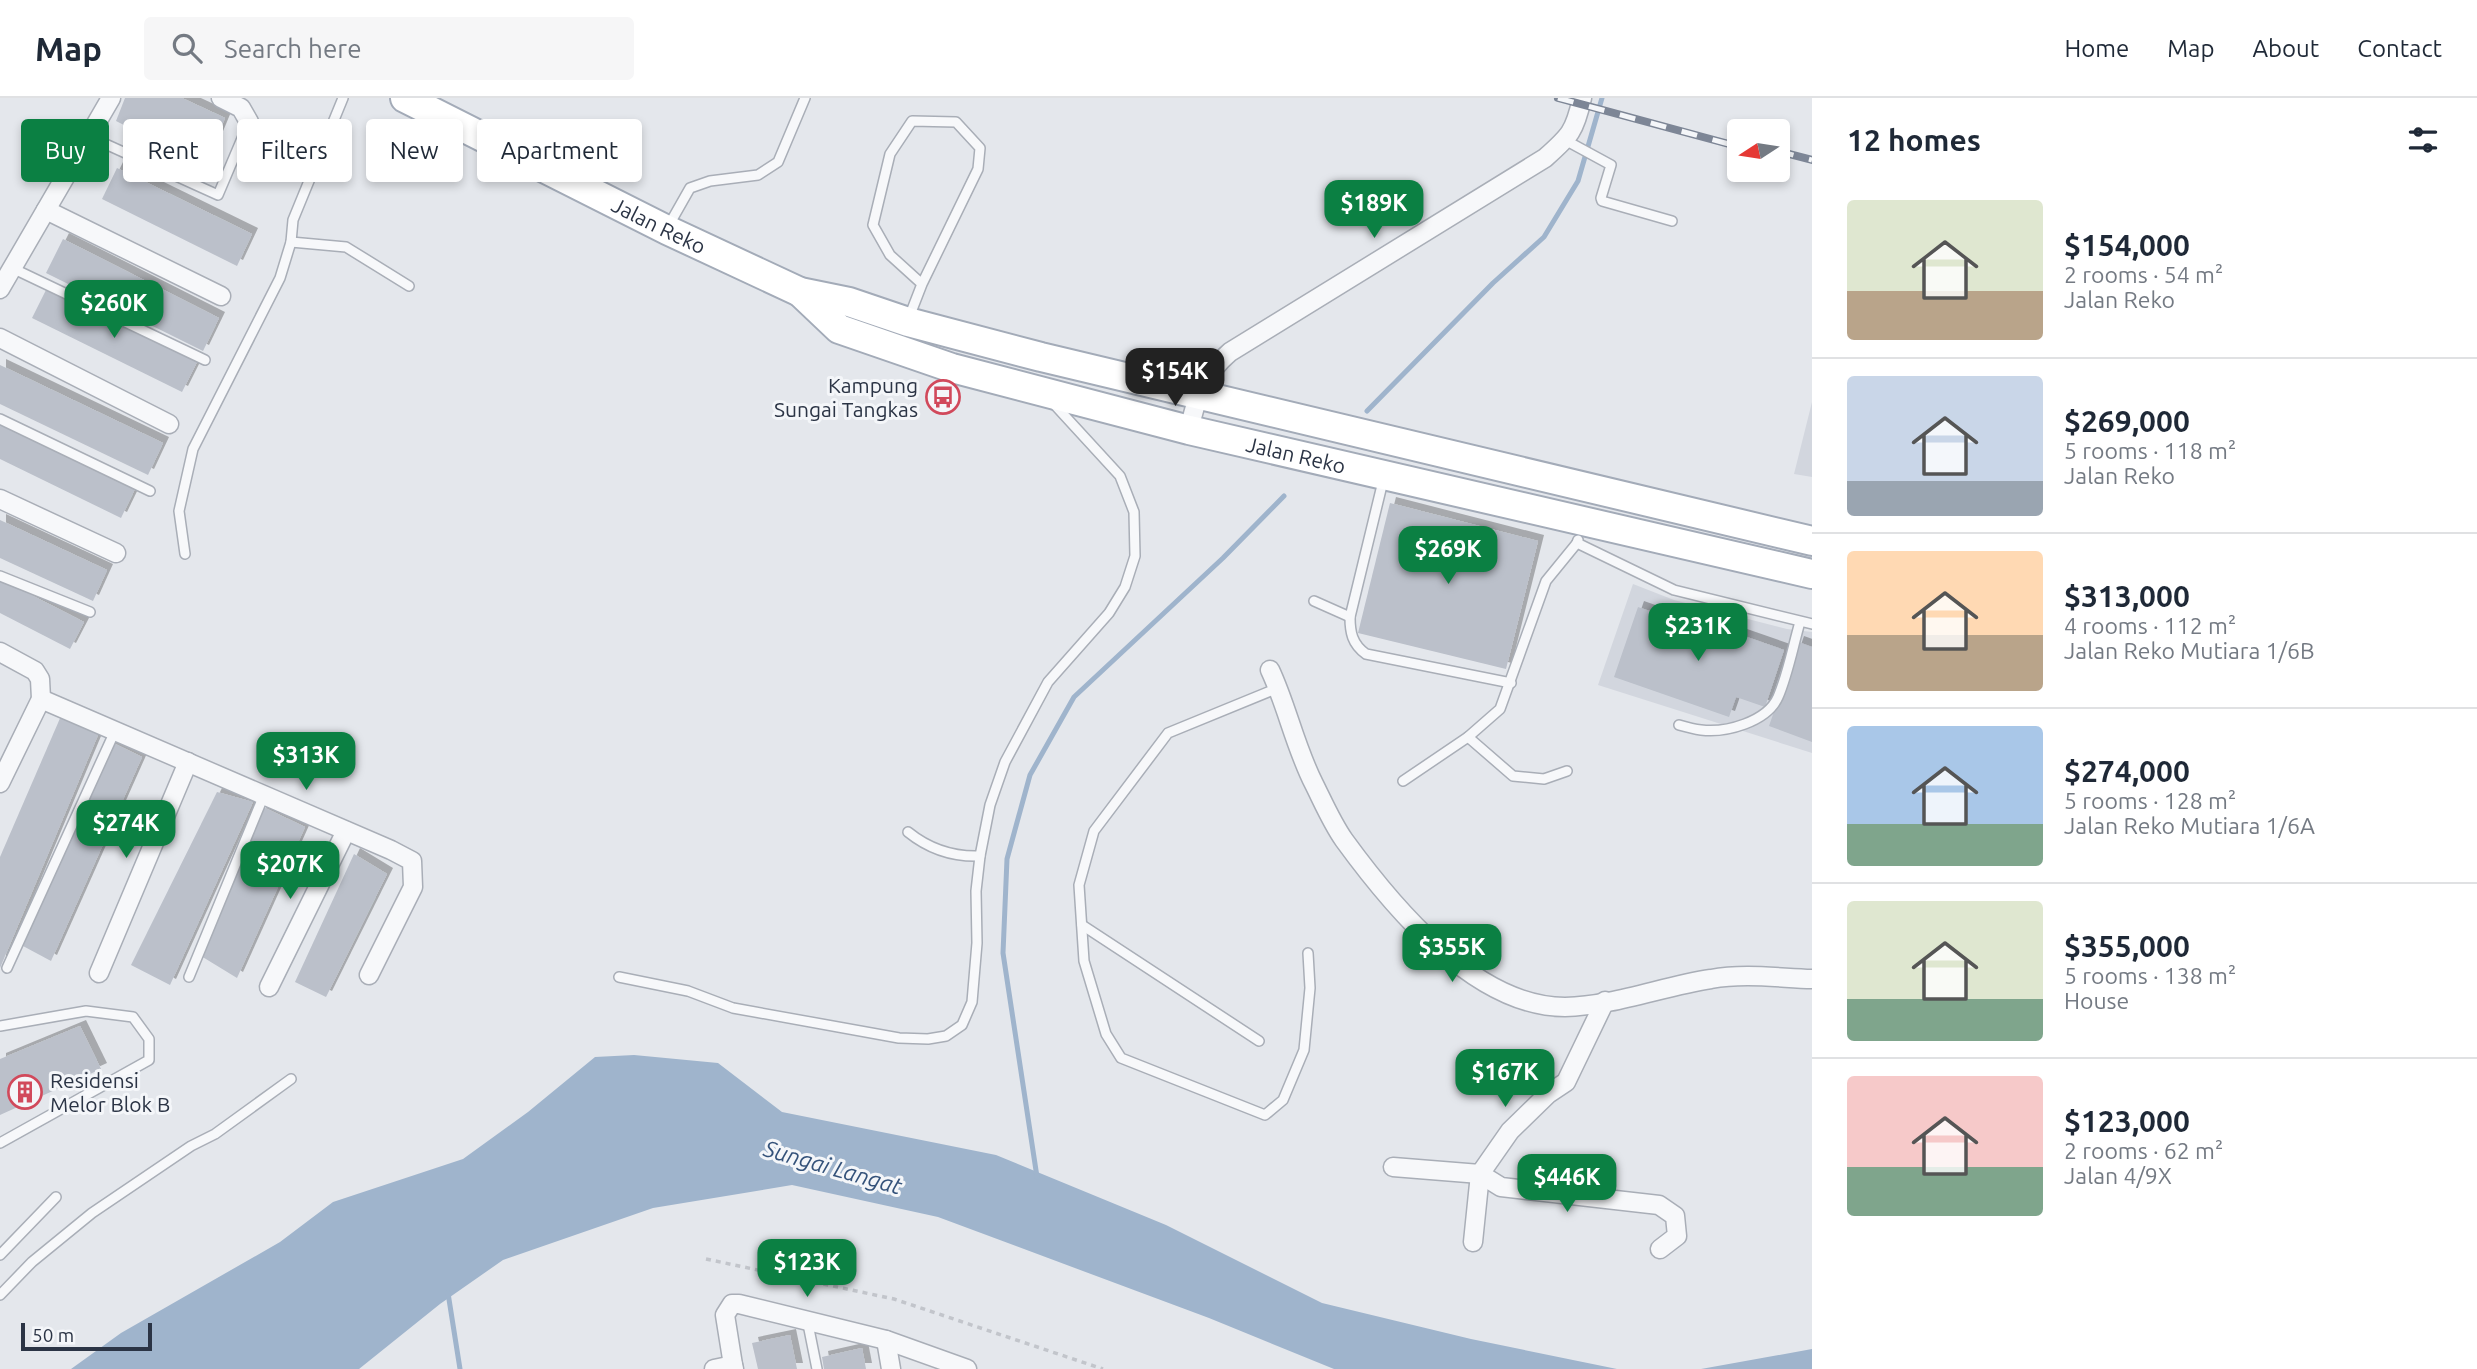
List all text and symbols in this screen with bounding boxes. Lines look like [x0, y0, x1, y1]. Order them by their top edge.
search box [144, 17, 634, 80]
icon: search [168, 29, 206, 67]
text: Map [35, 30, 102, 67]
text: Search here [224, 34, 362, 63]
text: Home [2064, 35, 2129, 62]
text: Map [2167, 35, 2214, 62]
text: About [2252, 35, 2319, 62]
text: Contact [2357, 35, 2442, 62]
chip: Buy [21, 119, 109, 182]
chip: Rent [123, 119, 223, 182]
chip: Filters [237, 119, 352, 182]
chip: New [366, 119, 463, 182]
chip: Apartment [477, 119, 642, 182]
north arrow [1727, 119, 1790, 182]
map controls [1727, 119, 1790, 182]
icon: filters [2404, 121, 2442, 159]
text: 12 homes [1847, 123, 1981, 157]
pin: $189K [1325, 180, 1423, 240]
text: $189K [1340, 190, 1408, 215]
street label: Jalan Reko [608, 192, 710, 258]
icon: home [1903, 228, 1987, 312]
text: $154,000 [2064, 228, 2190, 262]
text: 2 rooms · 54 m² [2064, 262, 2223, 287]
pin: $260K [65, 280, 163, 340]
text: Jalan Reko [2064, 287, 2175, 312]
text: $260K [80, 290, 148, 315]
pin: $154K [1126, 348, 1224, 408]
text: $154K [1141, 358, 1209, 383]
place label: Kampung Sungai Tangkas [774, 373, 918, 421]
bus stop icon: Kampung Sungai Tangkas [924, 378, 962, 416]
icon: home [1903, 404, 1987, 488]
text: $269,000 [2064, 404, 2190, 438]
street label: Jalan Reko [1244, 432, 1348, 478]
text: 5 rooms · 118 m² [2064, 438, 2236, 463]
text: Jalan Reko [2064, 463, 2175, 488]
pin: $269K [1399, 526, 1497, 586]
text: $269K [1414, 536, 1482, 561]
icon: home [1903, 579, 1987, 663]
text: $313,000 [2064, 579, 2190, 613]
pin: $231K [1649, 603, 1747, 663]
text: $231K [1664, 613, 1732, 638]
text: 4 rooms · 112 m² [2064, 613, 2236, 638]
text: Jalan Reko Mutiara 1/6B [2064, 638, 2315, 663]
pin: $313K [257, 732, 355, 792]
text: $313K [272, 742, 340, 767]
icon: home [1903, 754, 1987, 838]
text: $274,000 [2064, 754, 2190, 788]
text: 5 rooms · 128 m² [2064, 788, 2236, 813]
pin: $274K [77, 800, 175, 860]
text: $274K [92, 810, 160, 835]
text: Jalan Reko Mutiara 1/6A [2064, 813, 2315, 838]
pin: $207K [241, 842, 339, 901]
text: $207K [256, 851, 324, 876]
pin: $355K [1403, 924, 1501, 984]
icon: home [1903, 929, 1987, 1013]
text: $355,000 [2064, 929, 2190, 963]
text: $355K [1418, 934, 1486, 959]
text: 5 rooms · 138 m² [2064, 963, 2236, 988]
text: House [2064, 988, 2129, 1013]
pin: $167K [1456, 1049, 1554, 1109]
text: $167K [1471, 1059, 1539, 1084]
place label: Residensi Melor Blok B [50, 1068, 170, 1116]
building icon: Residensi Melor Blok B [6, 1073, 44, 1111]
icon: home [1903, 1104, 1987, 1188]
text: $123,000 [2064, 1104, 2190, 1138]
water label: Sungai Langat [760, 1135, 906, 1199]
text: 2 rooms · 62 m² [2064, 1138, 2223, 1163]
pin: $446K [1518, 1154, 1616, 1214]
text: Jalan 4/9X [2064, 1163, 2172, 1188]
text: $446K [1533, 1164, 1601, 1189]
pin: $123K [758, 1240, 856, 1299]
text: $123K [773, 1249, 841, 1274]
scale bar [21, 1320, 152, 1352]
text: 50 m [32, 1324, 74, 1346]

